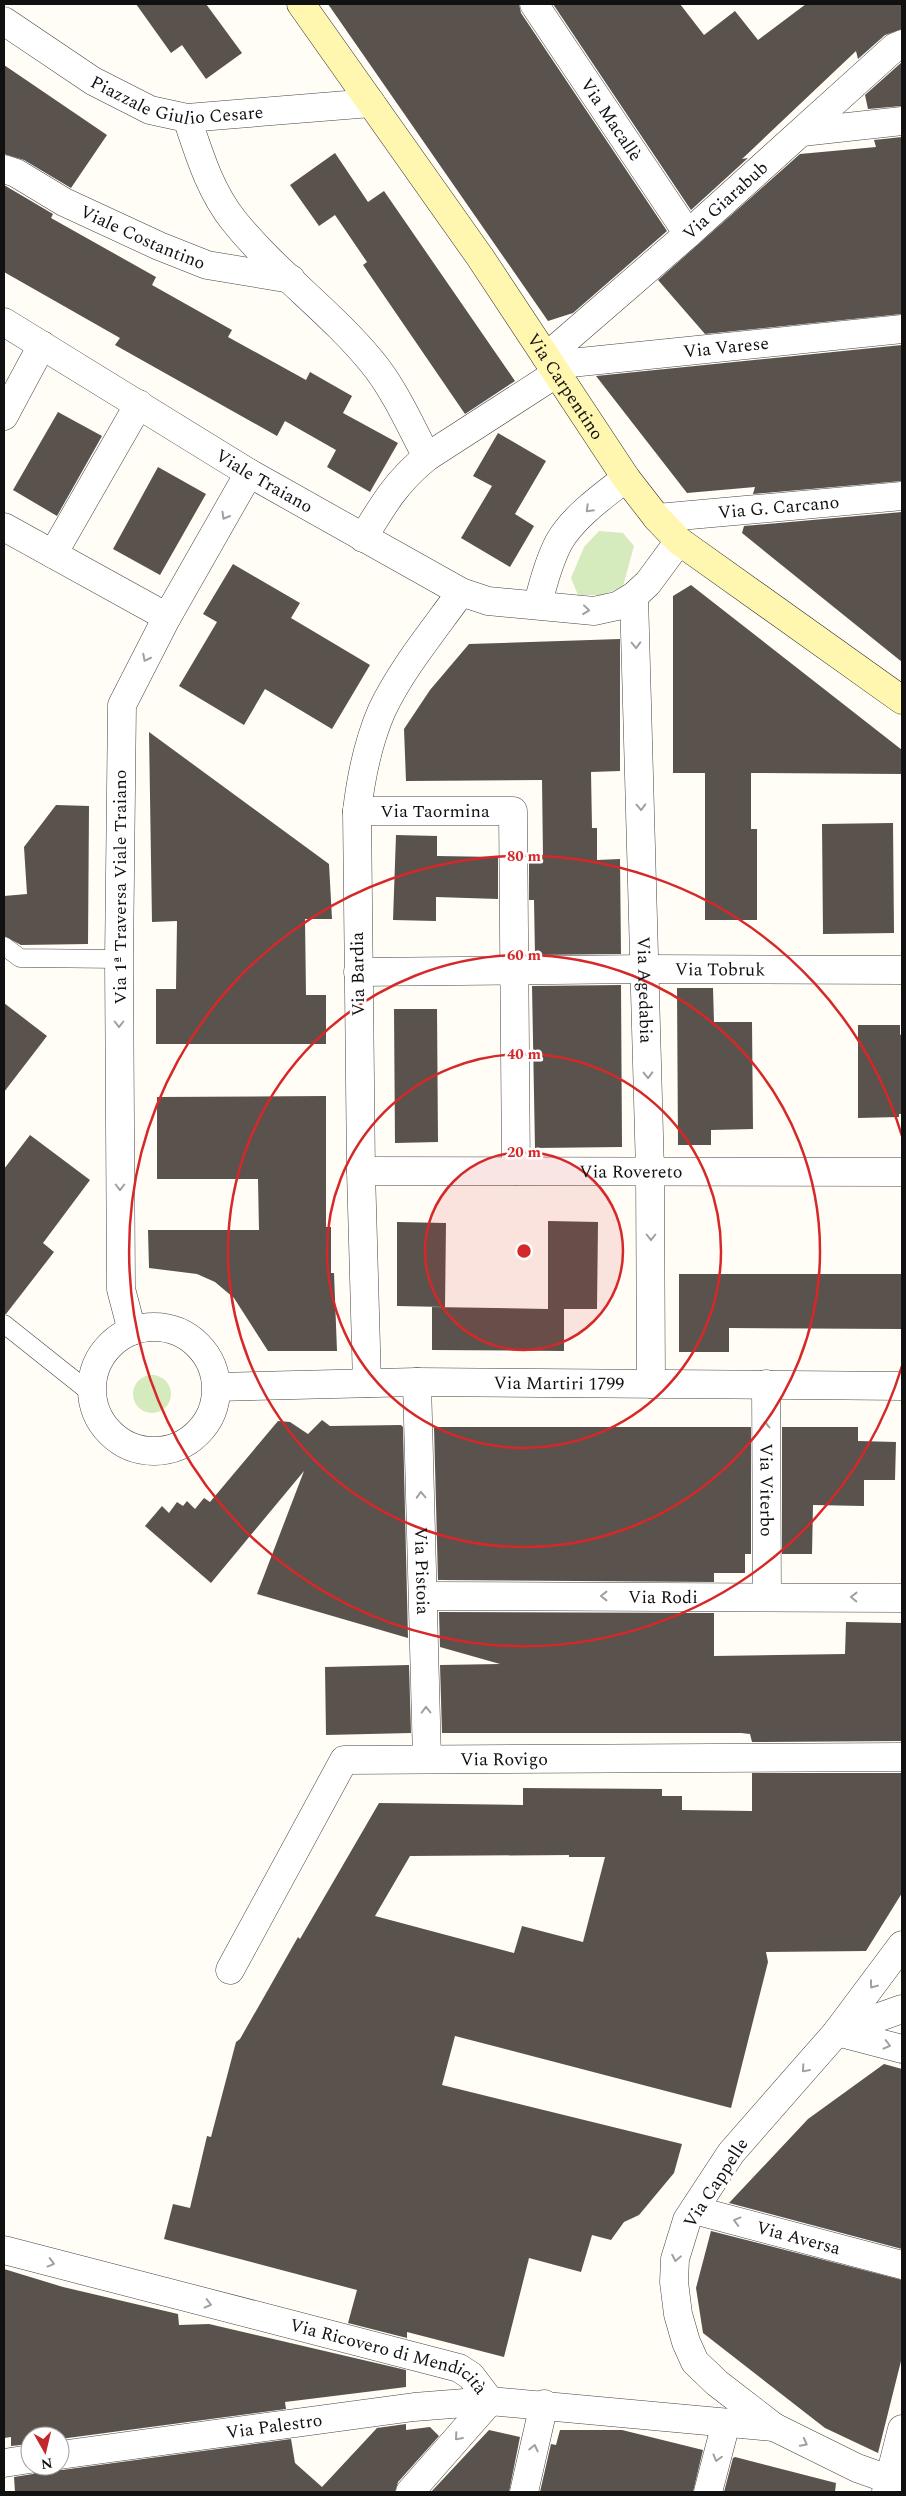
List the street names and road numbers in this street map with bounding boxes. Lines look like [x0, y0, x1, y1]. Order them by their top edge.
street label: Piazzale Giulio Cesare [86, 69, 264, 132]
street label: Via Macallè [574, 73, 649, 166]
street label: Via Giarabub [676, 155, 774, 246]
street label: Viale Costantino [76, 198, 209, 277]
street label: Via Carpentino [520, 328, 611, 445]
street label: Via Varese [682, 329, 770, 365]
street label: Viale Traiano [210, 442, 318, 520]
street label: Via G. Carcano [717, 488, 840, 526]
street label: Via 1ª Traversa Viale Traiano [107, 770, 134, 1004]
street label: Via Taormina [380, 798, 490, 825]
street label: Via Bardia [344, 931, 372, 1017]
street label: Via Agedabia [630, 936, 660, 1044]
street label: Via Tobruk [675, 956, 765, 983]
street label: Via Rovereto [579, 1158, 683, 1185]
street label: Via Martiri 1799 [493, 1369, 624, 1397]
street label: Via Viterbo [753, 1443, 780, 1537]
street label: Via Pistoia [407, 1527, 437, 1615]
street label: Via Rodi [628, 1583, 698, 1611]
street label: Via Rovigo [460, 1745, 548, 1773]
street label: Via Cappelle [677, 2133, 755, 2233]
street label: Via Aversa [753, 2214, 844, 2262]
street label: Via Ricovero di Mendicità [287, 2311, 494, 2400]
street label: Via Palestro [224, 2406, 324, 2446]

